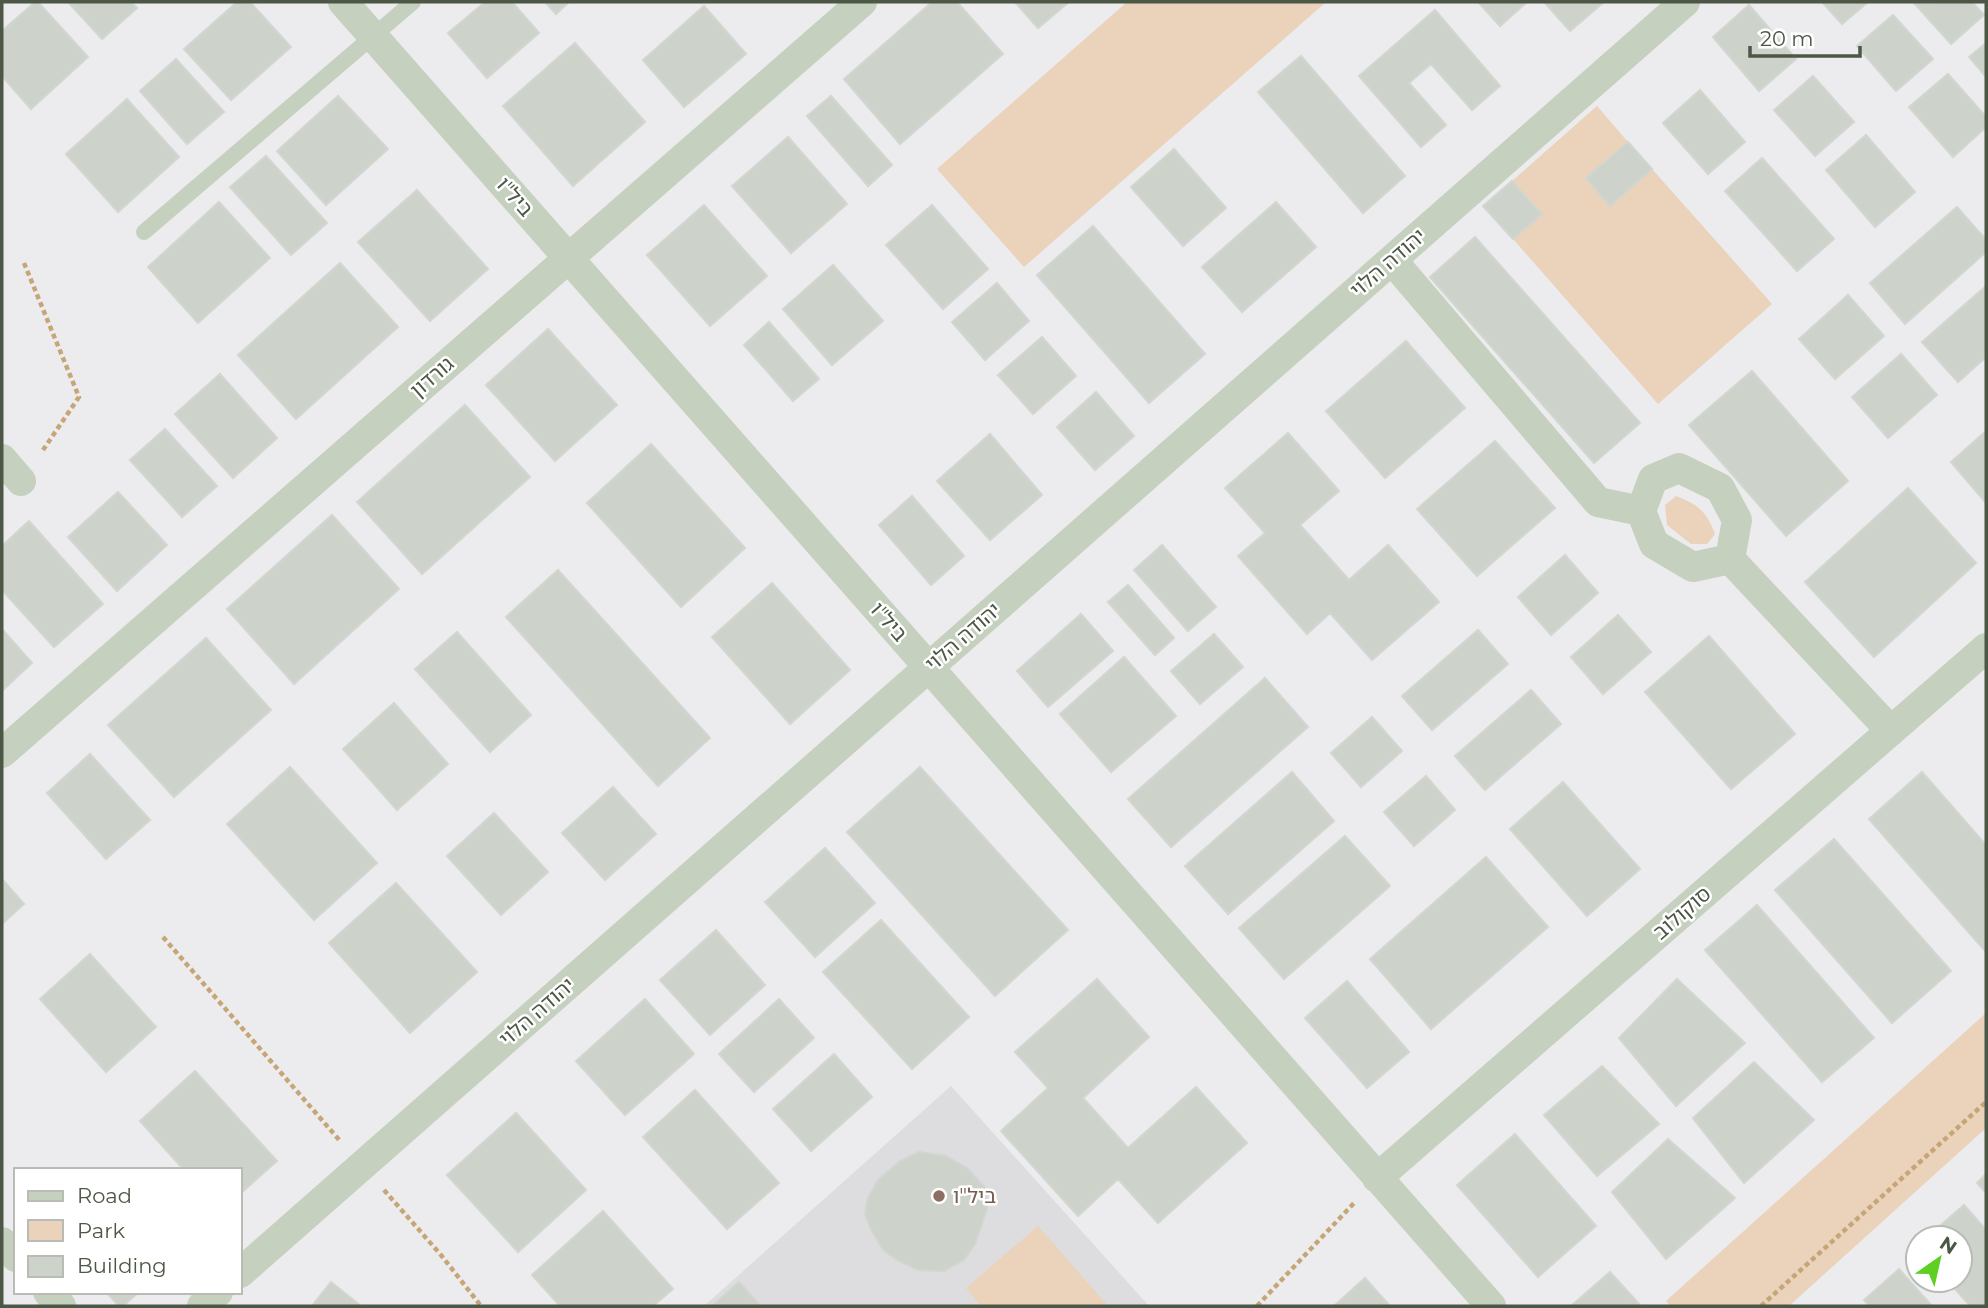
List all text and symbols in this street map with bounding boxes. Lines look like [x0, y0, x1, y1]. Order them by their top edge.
scale bar [1750, 14, 1860, 58]
text: 20 m [1760, 26, 1814, 51]
street label: ביל"ו [492, 172, 539, 221]
street label: יהודה הלוי [1345, 223, 1430, 302]
street label: גורדון [405, 351, 459, 402]
street label: ביל"ו [866, 597, 913, 646]
street label: יהודה הלוי [920, 597, 1005, 676]
street label: סוקולוב [1648, 881, 1716, 945]
street label: יהודה הלוי [494, 972, 579, 1051]
legend [14, 1168, 242, 1294]
text: Road [77, 1183, 132, 1208]
place label: ביל"ו [953, 1183, 996, 1208]
marker: ביל"ו [931, 1188, 947, 1204]
text: Park [77, 1218, 125, 1243]
north arrow [1904, 1224, 1974, 1294]
text: N [1935, 1231, 1961, 1259]
text: Building [77, 1253, 167, 1278]

